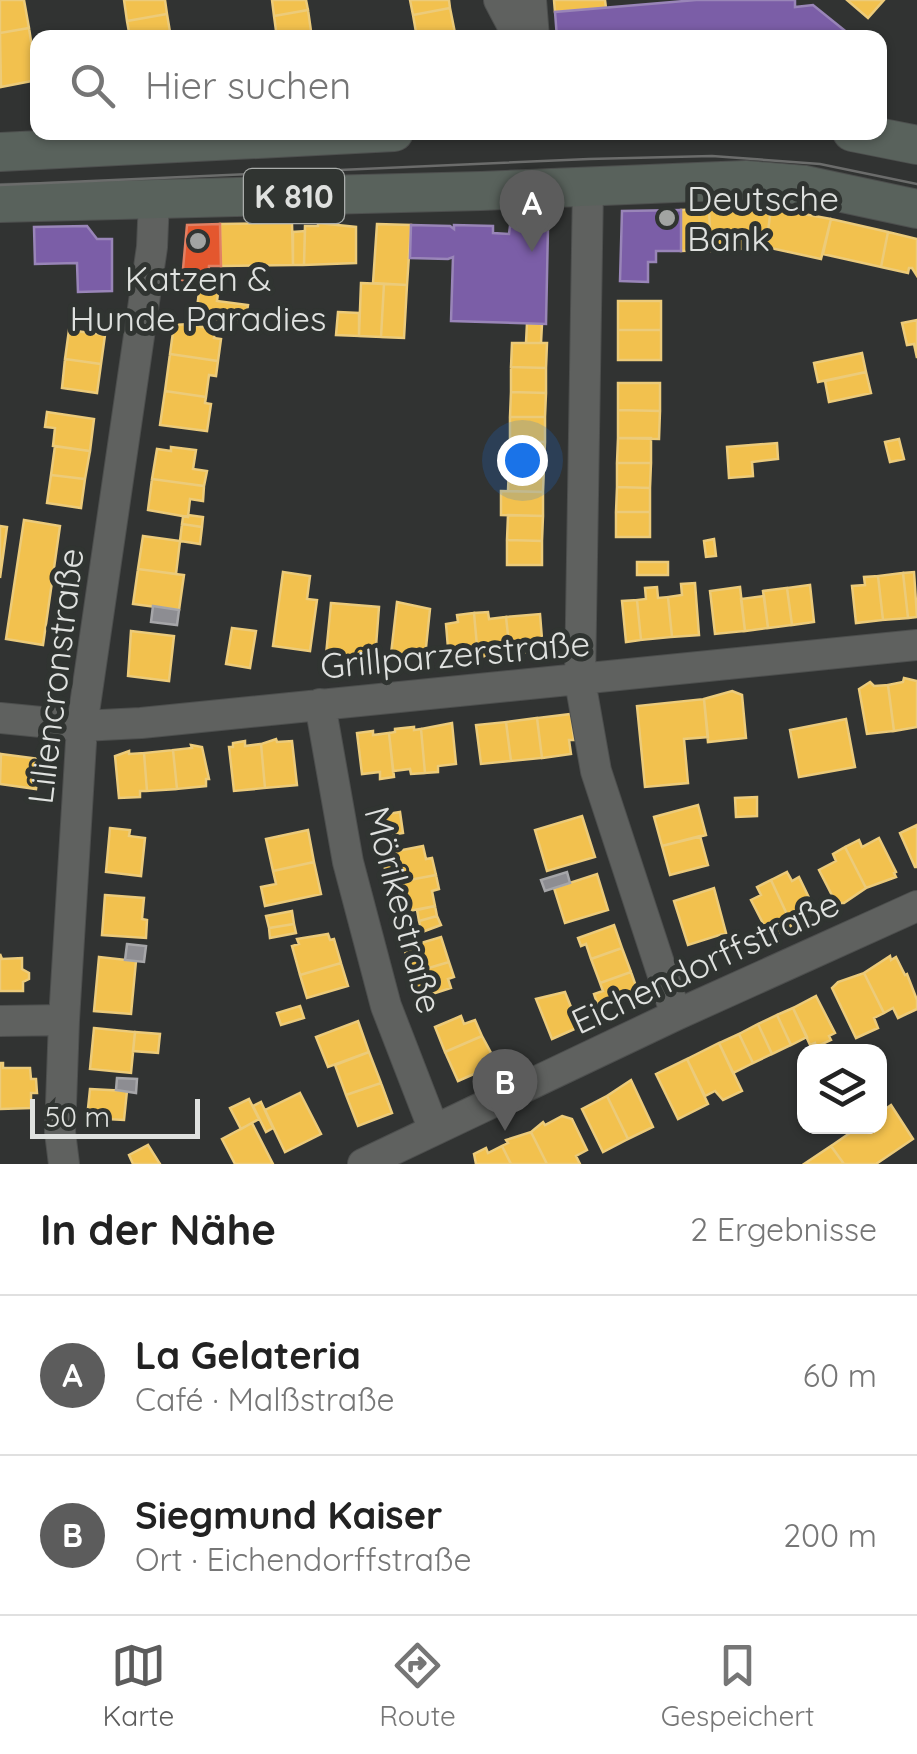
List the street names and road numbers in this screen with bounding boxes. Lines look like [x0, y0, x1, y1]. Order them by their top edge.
road number: K 810 [244, 169, 344, 223]
street label: Liliencronstraße [17, 546, 93, 806]
street label: Grillparzerstraße [318, 620, 592, 688]
street label: Mörikestraße [355, 802, 453, 1018]
street label: Eichendorffstraße [564, 881, 846, 1043]

